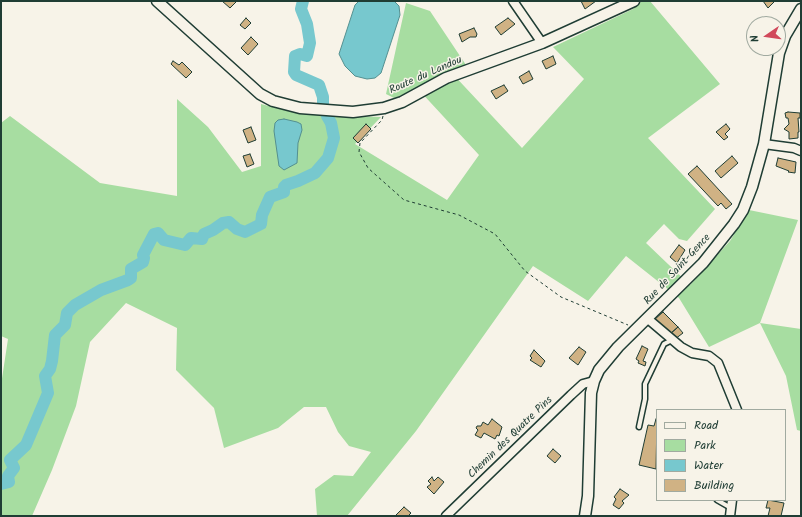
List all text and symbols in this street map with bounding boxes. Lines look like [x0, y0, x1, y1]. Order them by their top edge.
north arrow [746, 16, 786, 56]
text: N [746, 33, 765, 44]
street label: Route du Landou [388, 54, 464, 98]
street label: Rue de Saint-Gence [642, 232, 714, 308]
street label: Chemin des Quatre Pins [466, 394, 556, 482]
legend [656, 409, 786, 501]
text: Road [694, 416, 718, 435]
text: Park [694, 436, 716, 455]
text: Water [694, 456, 723, 475]
text: Building [694, 476, 734, 495]

